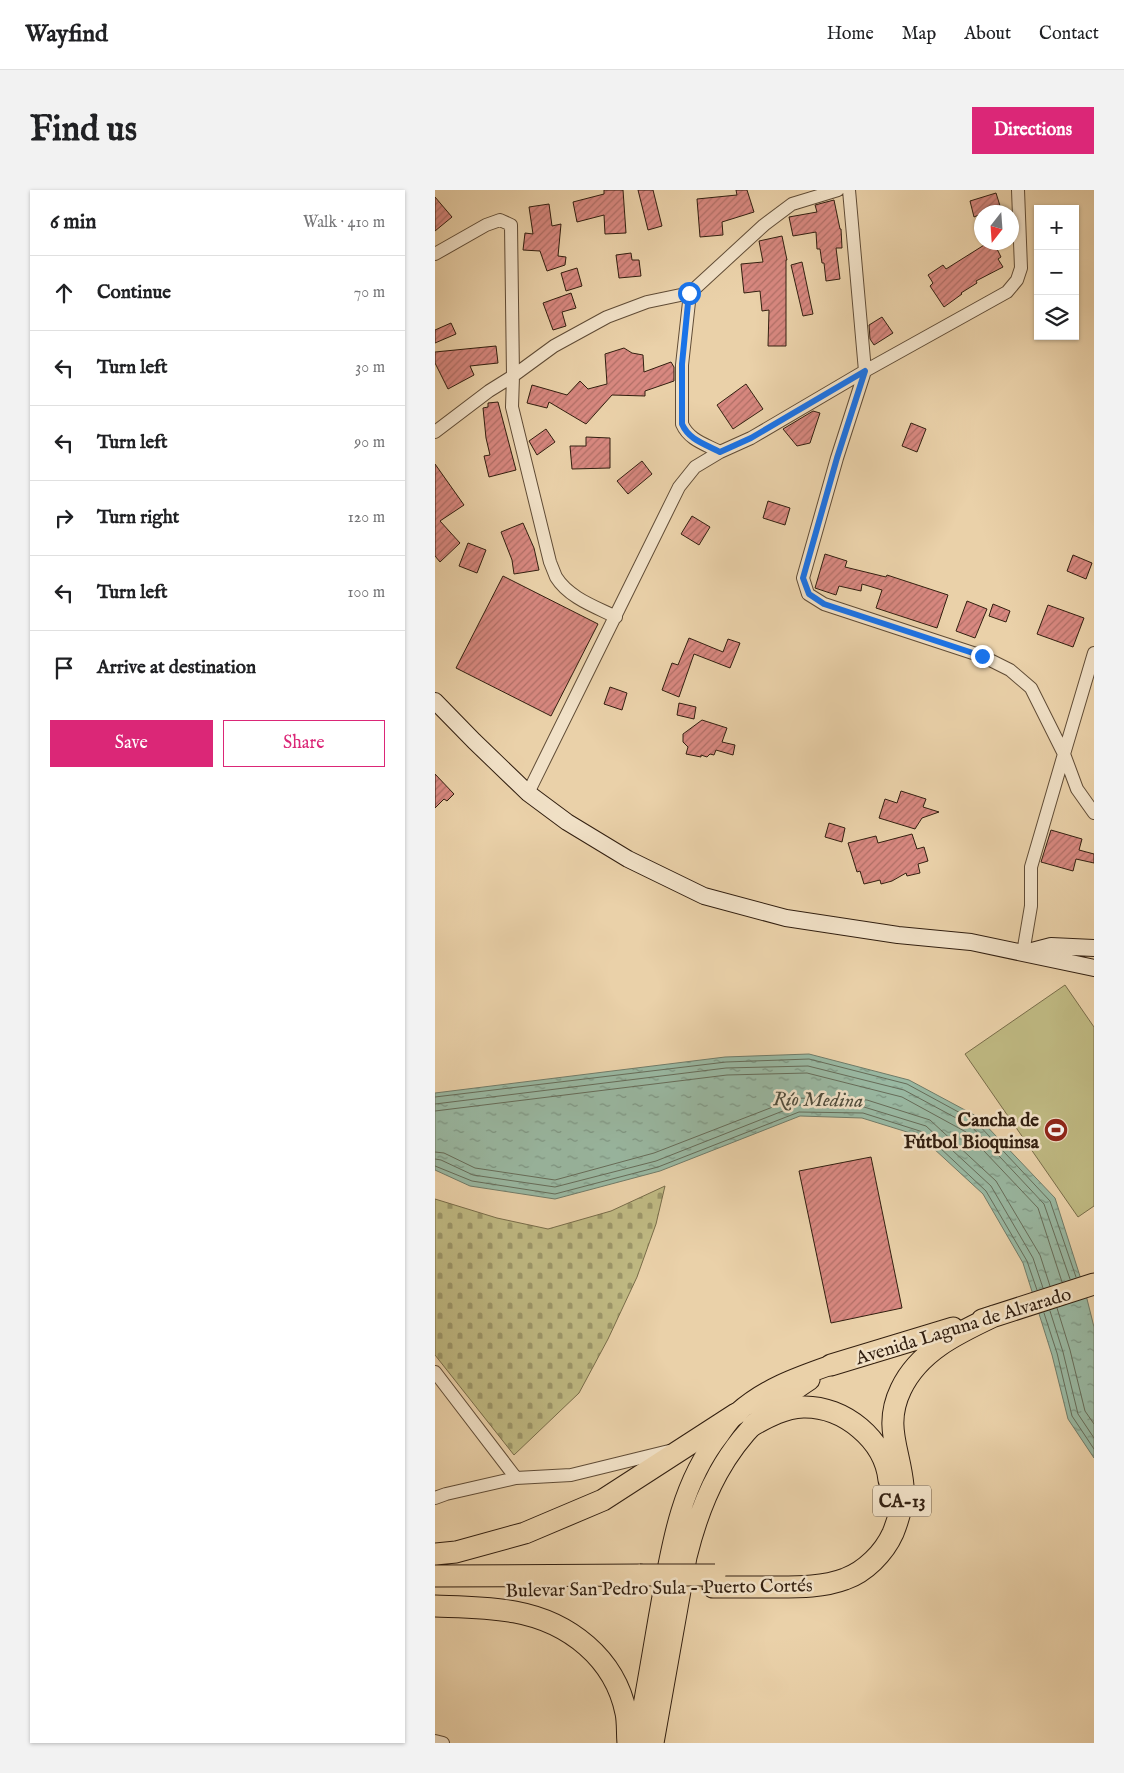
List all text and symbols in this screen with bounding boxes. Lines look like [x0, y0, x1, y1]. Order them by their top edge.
text: Wayfind [25, 19, 108, 50]
text: Home [827, 23, 874, 46]
text: Map [902, 23, 936, 46]
text: About [964, 23, 1011, 46]
text: Contact [1039, 23, 1099, 46]
button: Directions [972, 107, 1094, 154]
text: Find us [30, 108, 137, 153]
north arrow [974, 205, 1019, 250]
map controls [1034, 205, 1079, 340]
button: + [1034, 205, 1079, 250]
text: 6 min [50, 209, 96, 236]
text: Walk · 410 m [303, 213, 385, 233]
button: − [1034, 250, 1079, 295]
icon: ahead [50, 279, 78, 307]
text: Continue [97, 281, 171, 305]
route start [678, 282, 701, 305]
text: 70 m [354, 283, 385, 303]
button: layers [1034, 295, 1079, 340]
icon: left [50, 354, 78, 382]
text: Turn left [97, 356, 168, 380]
text: 30 m [355, 358, 385, 378]
icon: left [50, 429, 78, 457]
text: Turn left [97, 431, 168, 455]
text: 90 m [354, 433, 385, 453]
icon: right [50, 504, 78, 532]
text: Turn right [97, 506, 179, 530]
text: 120 m [348, 508, 385, 528]
icon: left [50, 579, 78, 607]
text: Turn left [97, 581, 168, 605]
text: 100 m [348, 583, 385, 603]
route end [971, 645, 994, 668]
icon: arrive [50, 654, 78, 682]
text: Arrive at destination [97, 656, 256, 680]
button: Save [50, 720, 213, 767]
button: Share [223, 720, 385, 767]
water label: Río Medina [773, 1087, 864, 1114]
place label: Cancha de Fútbol Bioquinsa [904, 1109, 1040, 1155]
sports icon: Cancha de Fútbol Bioquinsa [1043, 1117, 1069, 1143]
street label: Avenida Laguna de Alvarado [852, 1283, 1074, 1371]
road number: CA-13 [873, 1485, 931, 1516]
street label: Bulevar San Pedro Sula - Puerto Cortés [505, 1574, 813, 1604]

